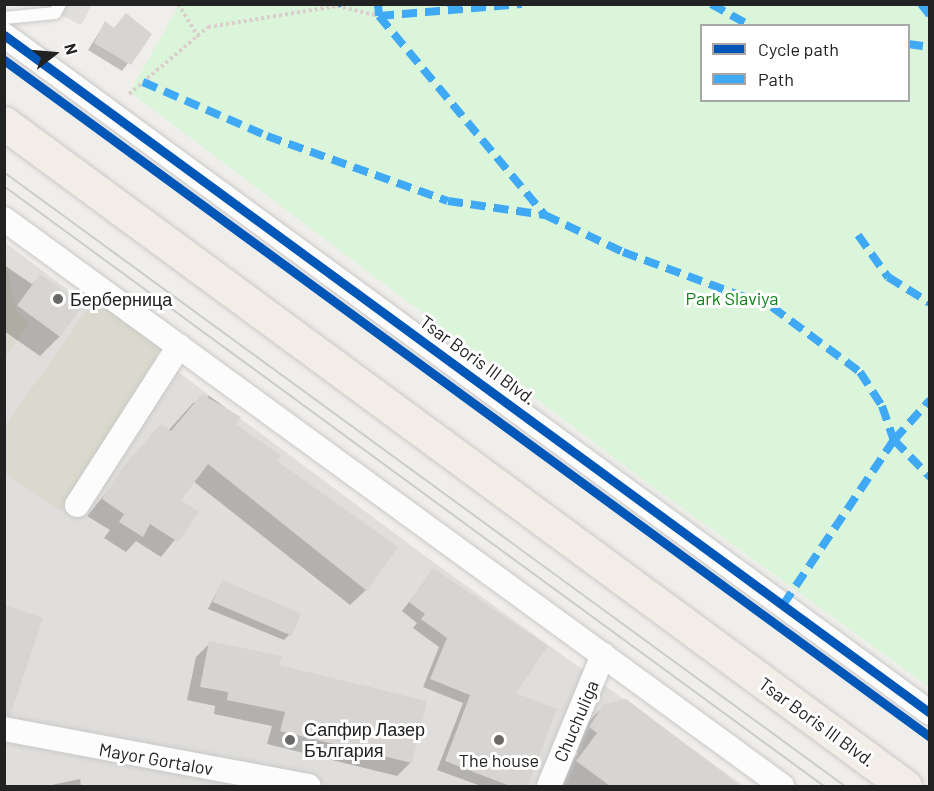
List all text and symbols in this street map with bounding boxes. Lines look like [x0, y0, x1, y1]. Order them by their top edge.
north arrow [24, 24, 84, 84]
legend [700, 24, 910, 102]
text: Cycle path [758, 38, 839, 60]
text: N [61, 41, 82, 57]
text: Path [758, 68, 794, 90]
park label: Park Slaviya [685, 287, 779, 309]
place label: Берберница [70, 288, 172, 310]
marker: Берберница [51, 292, 65, 306]
street label: Tsar Boris III Blvd. [416, 311, 540, 409]
street label: Tsar Boris III Blvd. [755, 673, 879, 771]
street label: Chuchuliga [549, 677, 603, 765]
place label: Сапфир Лазер България [304, 719, 425, 762]
marker: Сапфир Лазер България [281, 731, 299, 749]
marker: The house [492, 733, 506, 747]
street label: Mayor Gortalov [97, 738, 215, 780]
place label: The house [459, 749, 539, 771]

